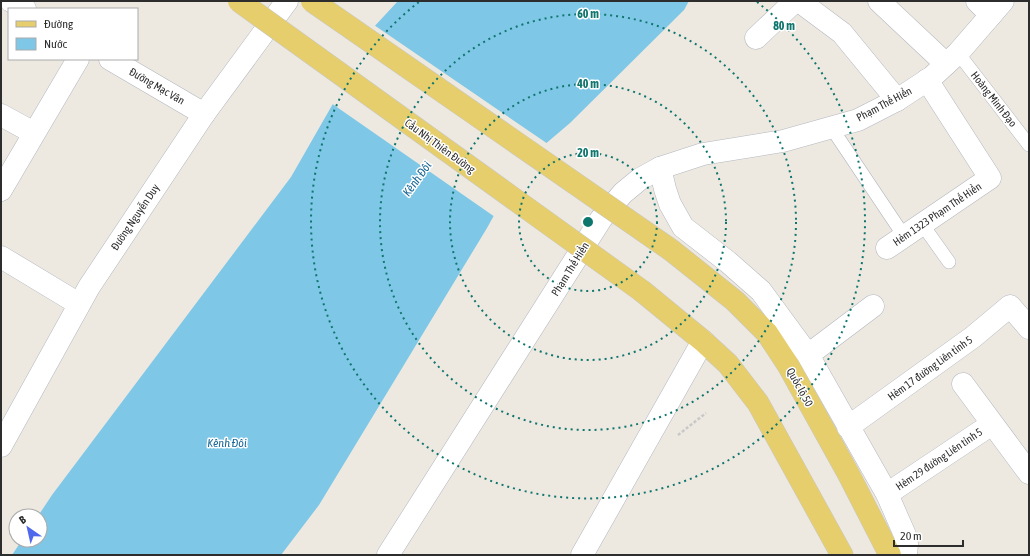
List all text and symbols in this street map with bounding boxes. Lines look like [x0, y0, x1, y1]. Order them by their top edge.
text: 60 m [577, 7, 599, 21]
legend [8, 8, 138, 60]
text: Đường [44, 17, 74, 31]
text: 80 m [773, 19, 795, 33]
text: Nước [44, 37, 68, 51]
street label: Đường Mạc Vân [127, 65, 187, 108]
street label: Hoàng Minh Đạo [968, 69, 1019, 130]
text: 40 m [576, 77, 599, 91]
street label: Phạm Thế Hiển [854, 84, 914, 124]
street label: Cầu Nhị Thiên Đường [402, 117, 478, 176]
text: 20 m [577, 146, 599, 160]
water label: Kênh Đôi [400, 159, 434, 199]
street label: Hẻm 1323 Phạm Thế Hiển [890, 179, 984, 249]
street label: Đường Nguyễn Duy [108, 181, 162, 252]
centre of rings [581, 215, 595, 229]
street label: Phạm Thế Hiển [548, 239, 592, 299]
street label: Hẻm 17 đường Liên tỉnh 5 [885, 333, 975, 403]
street label: Quốc lộ 50 [784, 366, 816, 409]
street label: Hẻm 29 đường Liên tỉnh 5 [893, 426, 985, 492]
water label: Kênh Đôi [207, 436, 247, 450]
north arrow [8, 508, 48, 548]
text: B [17, 513, 29, 526]
scale bar [894, 522, 963, 548]
text: 20 m [900, 529, 922, 543]

